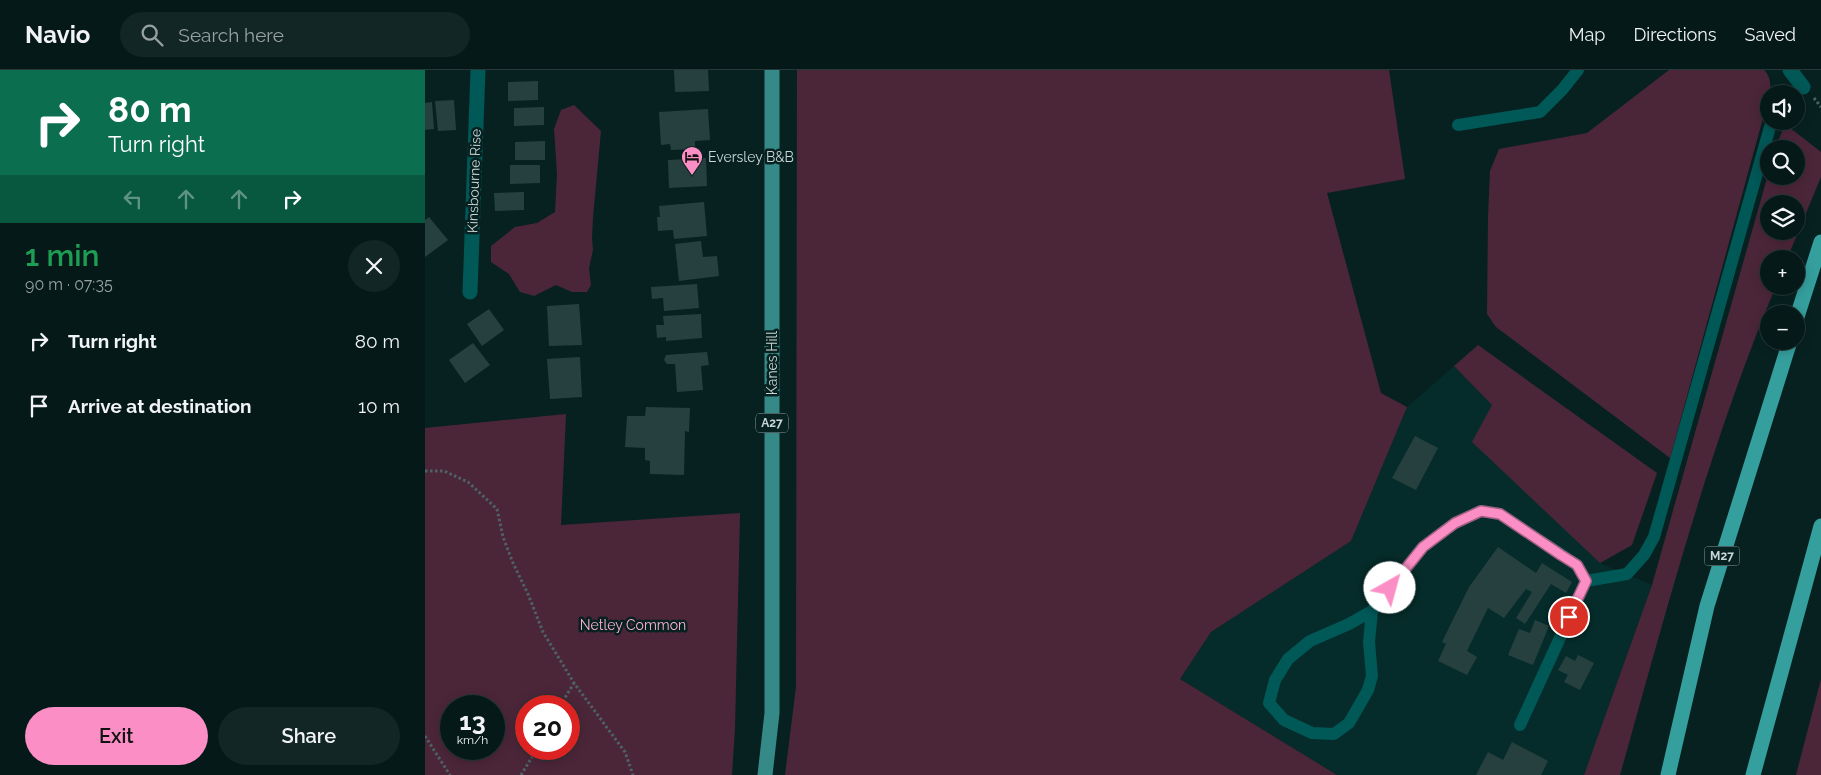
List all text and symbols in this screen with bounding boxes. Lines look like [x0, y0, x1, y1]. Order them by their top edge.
search box [120, 12, 470, 57]
text: Navio [25, 20, 90, 49]
icon: search [138, 21, 166, 49]
text: Search here [178, 24, 284, 46]
text: Map [1569, 24, 1605, 45]
text: Directions [1633, 24, 1717, 45]
text: Saved [1745, 24, 1796, 45]
map controls [1760, 85, 1805, 350]
button: sound [1760, 85, 1805, 130]
text: 80 m [108, 89, 192, 130]
icon: right [25, 90, 90, 155]
street label: Kinsbourne Rise [464, 129, 484, 233]
text: Turn right [108, 131, 205, 157]
button: search [1760, 140, 1805, 185]
hotel icon: Eversley B&B [680, 145, 704, 176]
place label: Eversley B&B [708, 149, 794, 165]
icon: left [119, 185, 147, 213]
icon: ahead [172, 185, 200, 213]
icon: ahead [225, 185, 253, 213]
icon: right [278, 185, 306, 213]
button: layers [1760, 195, 1805, 240]
text: 1 min [25, 238, 100, 273]
button: close [348, 240, 400, 292]
button: + [1760, 250, 1805, 295]
text: 90 m · 07:35 [25, 275, 113, 294]
button: − [1760, 305, 1805, 350]
icon: right [25, 327, 53, 355]
text: Turn right [68, 330, 157, 352]
text: 80 m [355, 330, 400, 352]
street label: Kanes Hill [764, 331, 780, 395]
icon: arrive [25, 392, 53, 420]
text: Arrive at destination [68, 395, 252, 417]
text: 10 m [358, 395, 400, 417]
road number: A27 [756, 413, 788, 432]
road number: M27 [1705, 546, 1739, 566]
position arrow [1363, 561, 1415, 613]
pin [1548, 596, 1590, 638]
icon: arrive [1555, 603, 1583, 631]
park label: Netley Common [580, 617, 686, 633]
speed limit sign: 20 [515, 695, 580, 760]
text: 13 [459, 706, 486, 736]
button: Exit [25, 707, 208, 765]
button: Share [218, 707, 400, 765]
text: km/h [457, 733, 488, 747]

